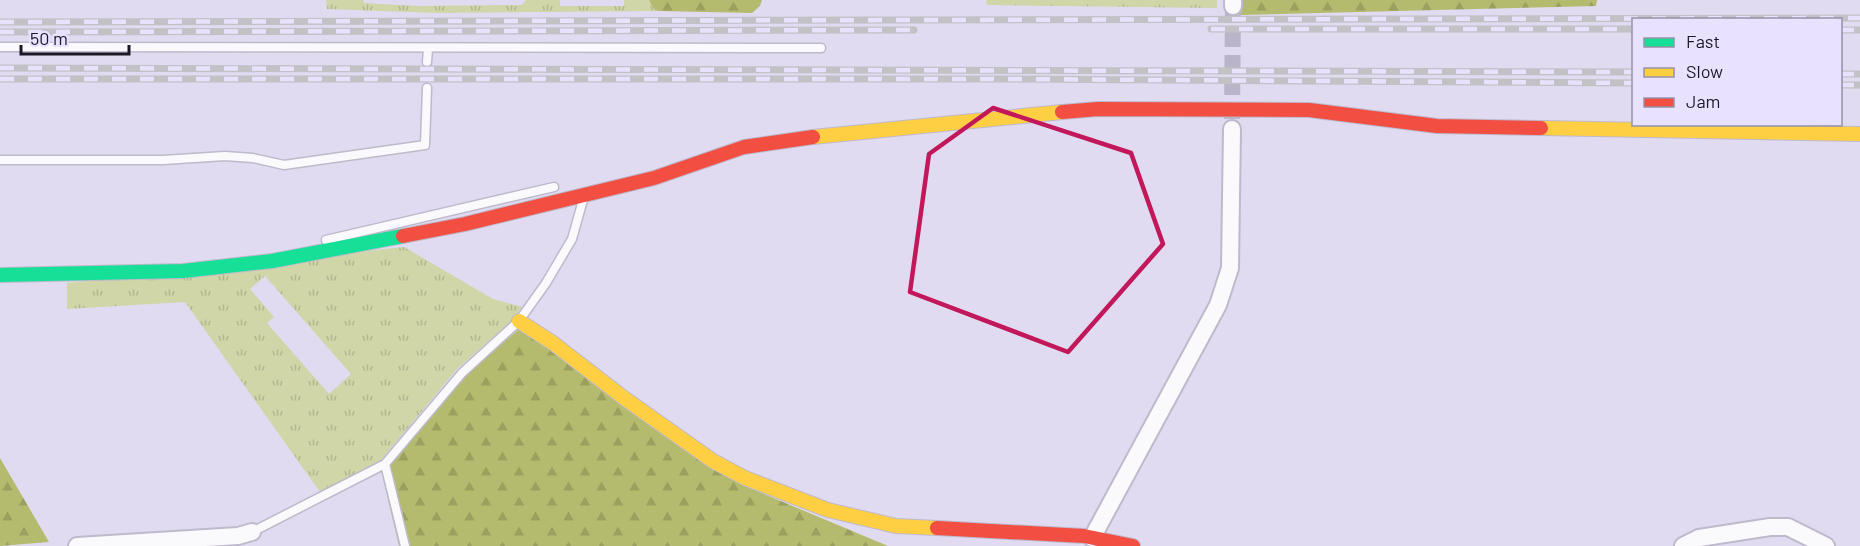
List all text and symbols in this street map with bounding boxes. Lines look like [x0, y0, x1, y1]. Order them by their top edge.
scale bar [21, 18, 129, 56]
legend [1632, 18, 1842, 126]
text: 50 m [30, 27, 68, 49]
text: Fast [1686, 30, 1720, 52]
text: Slow [1686, 60, 1723, 82]
text: Jam [1686, 90, 1720, 112]

